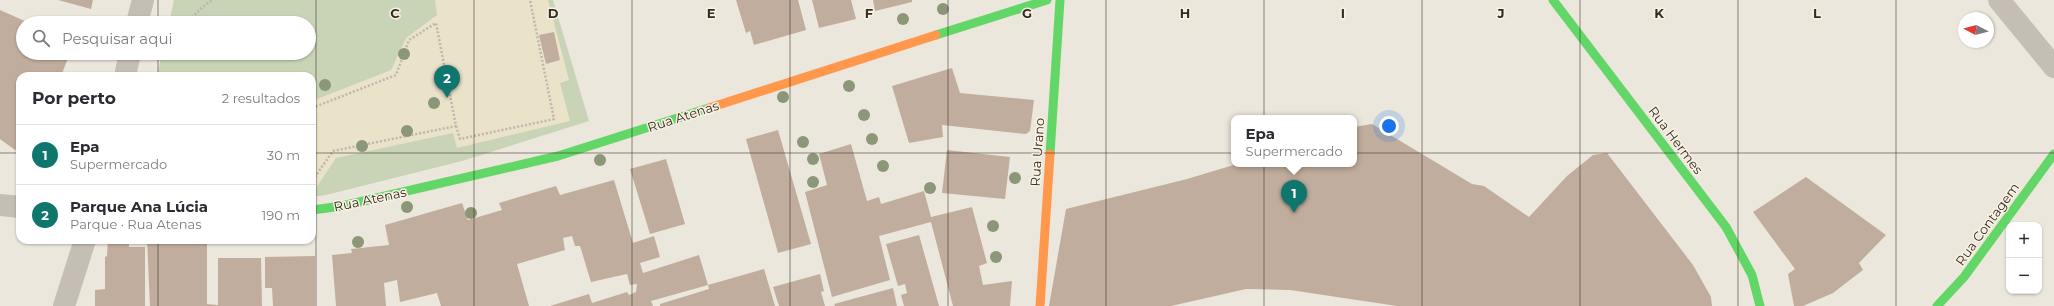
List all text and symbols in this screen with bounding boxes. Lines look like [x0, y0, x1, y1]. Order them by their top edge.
text: C [390, 5, 400, 21]
text: D [548, 5, 559, 21]
text: E [707, 5, 716, 21]
text: F [865, 5, 873, 21]
text: G [1022, 5, 1032, 21]
text: H [1180, 5, 1190, 21]
text: I [1341, 5, 1345, 21]
text: J [1496, 5, 1505, 21]
text: K [1654, 5, 1664, 21]
text: L [1813, 5, 1821, 21]
north arrow [1958, 12, 1994, 48]
search box [16, 16, 316, 60]
icon: search [30, 27, 52, 49]
text: Pesquisar aqui [62, 29, 173, 48]
pin: 2 [434, 65, 460, 98]
text: Por perto [32, 88, 116, 108]
text: 2 resultados [222, 90, 300, 106]
street label: Rua Atenas [645, 97, 721, 135]
street label: Rua Hermes [1645, 103, 1707, 177]
popup [1231, 115, 1357, 167]
your location [1379, 116, 1399, 136]
street label: Rua Urano [1027, 117, 1047, 187]
text: Epa [1245, 124, 1275, 143]
text: Epa [70, 137, 100, 156]
text: Supermercado [1245, 143, 1343, 159]
text: 1 [42, 147, 48, 163]
text: 30 m [267, 147, 300, 163]
text: Supermercado [70, 156, 167, 172]
pin: 1 [1281, 180, 1307, 213]
street label: Rua Contagem [1952, 180, 2022, 268]
street label: Rua Atenas [332, 183, 408, 215]
text: Parque Ana Lúcia [70, 197, 208, 216]
text: 2 [41, 207, 49, 223]
text: 190 m [262, 207, 300, 223]
text: Parque · Rua Atenas [70, 216, 202, 232]
map controls [2006, 222, 2042, 294]
button: + [2006, 222, 2042, 258]
button: − [2006, 258, 2042, 294]

